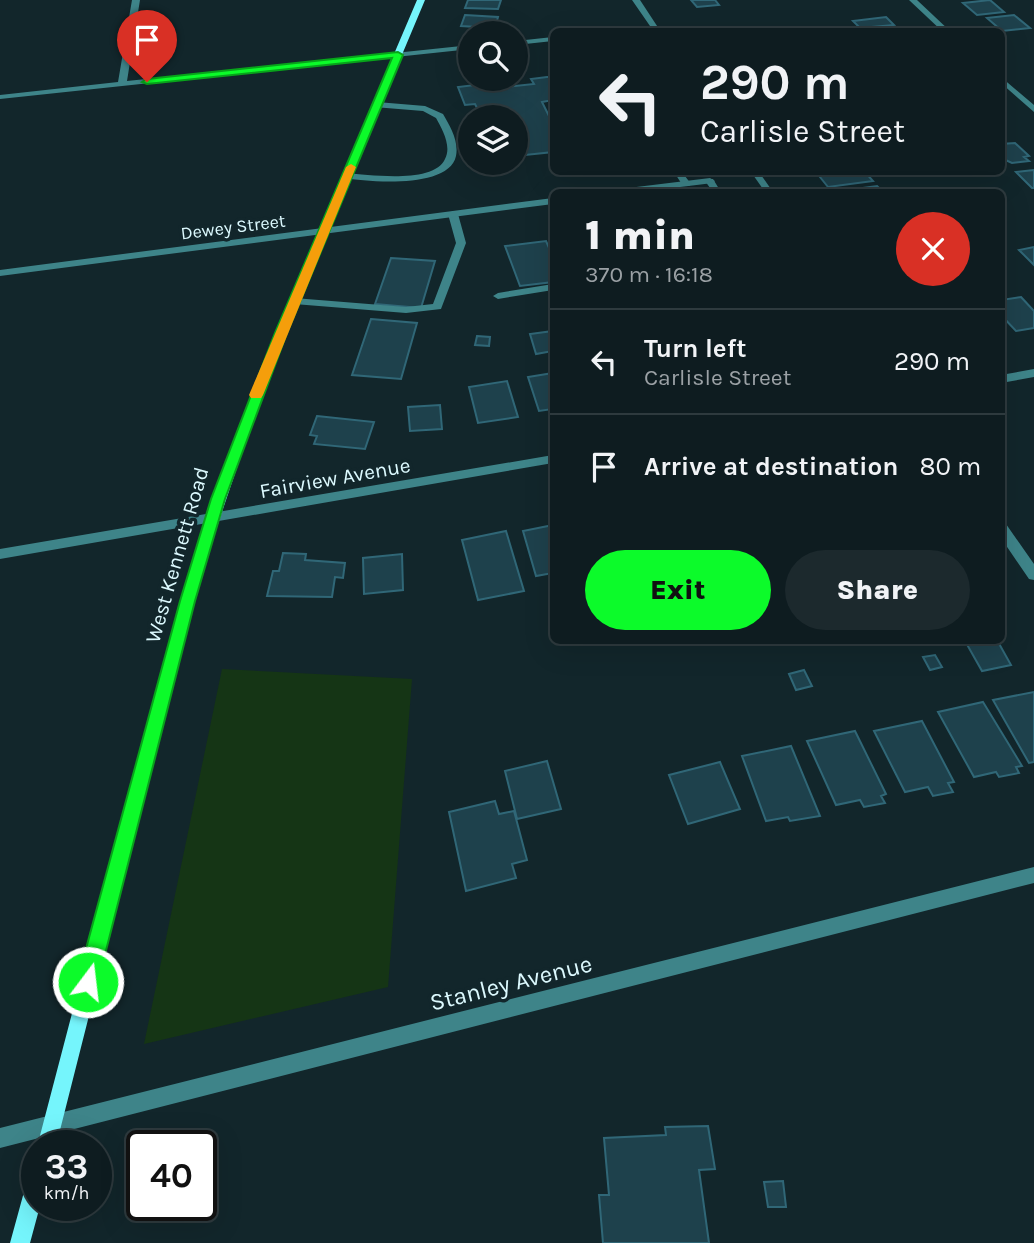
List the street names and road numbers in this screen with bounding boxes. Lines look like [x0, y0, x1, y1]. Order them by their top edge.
street label: Dewey Street [179, 210, 287, 244]
street label: Fairview Avenue [258, 453, 412, 503]
street label: West Kennett Road [140, 464, 214, 646]
street label: Stanley Avenue [427, 949, 595, 1017]

